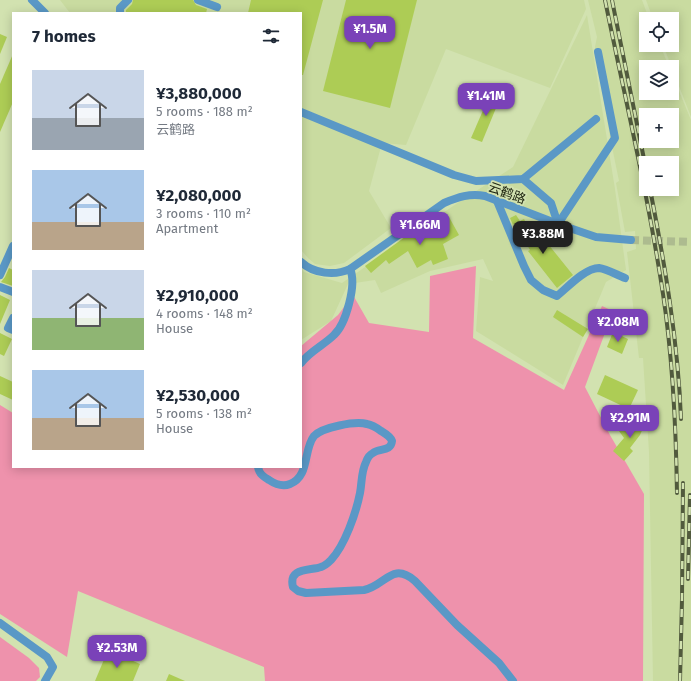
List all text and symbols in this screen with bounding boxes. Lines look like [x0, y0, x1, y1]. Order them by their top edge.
map controls [639, 12, 679, 196]
button: locate [639, 12, 679, 52]
pin: ¥1.5M [342, 16, 398, 50]
text: ¥1.5M [353, 21, 387, 36]
icon: filters [260, 25, 282, 47]
text: 7 homes [32, 26, 96, 47]
button: layers [639, 60, 679, 100]
text: ¥3,880,000 [156, 83, 242, 104]
pin: ¥1.41M [453, 83, 519, 117]
icon: home [64, 86, 112, 134]
text: ¥1.41M [467, 88, 505, 103]
text: 5 rooms · 188 m² [156, 104, 253, 119]
button: + [639, 108, 679, 148]
text: 云鹤路 [156, 122, 195, 137]
button: − [639, 156, 679, 196]
street label: 云鹤路 [486, 179, 528, 207]
text: ¥2,080,000 [156, 185, 241, 206]
icon: home [64, 186, 112, 234]
text: 3 rooms · 110 m² [156, 206, 251, 221]
pin: ¥1.66M [387, 212, 453, 246]
text: ¥1.66M [400, 217, 440, 232]
text: Apartment [156, 221, 218, 236]
pin: ¥3.88M [510, 221, 576, 255]
text: ¥3.88M [522, 226, 564, 241]
text: ¥2,910,000 [156, 285, 239, 306]
icon: home [64, 286, 112, 334]
text: 4 rooms · 148 m² [156, 306, 253, 321]
pin: ¥2.08M [585, 309, 651, 343]
text: ¥2.08M [597, 314, 639, 329]
text: House [156, 321, 193, 336]
text: ¥2,530,000 [156, 385, 240, 406]
icon: home [64, 386, 112, 434]
pin: ¥2.91M [597, 405, 663, 439]
text: 5 rooms · 138 m² [156, 406, 252, 421]
text: ¥2.91M [610, 410, 650, 425]
text: House [156, 421, 193, 436]
pin: ¥2.53M [84, 635, 150, 669]
text: ¥2.53M [97, 640, 138, 655]

